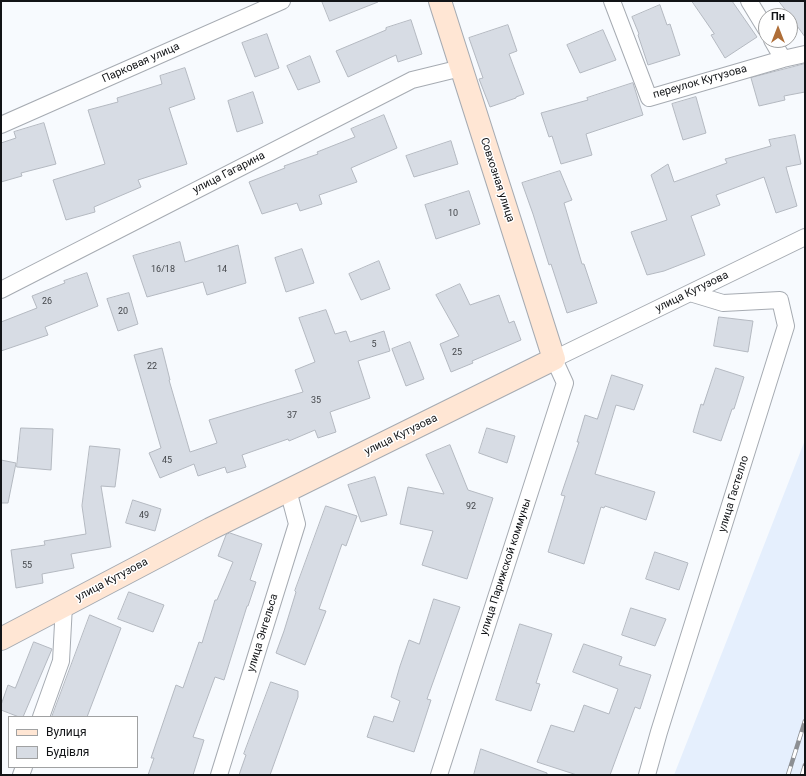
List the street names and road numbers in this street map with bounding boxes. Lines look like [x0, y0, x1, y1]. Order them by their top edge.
street label: Парковая улица [100, 40, 182, 86]
street label: переулок Кутузова [651, 62, 749, 102]
street label: Совхозная улица [477, 136, 517, 224]
street label: улица Гагарина [191, 149, 267, 197]
street label: улица Кутузова [653, 269, 731, 315]
street label: улица Кутузова [362, 412, 440, 458]
street label: улица Гастелло [716, 454, 752, 534]
street label: улица Парижской коммуны [478, 497, 534, 637]
street label: улица Кутузова [74, 555, 150, 605]
street label: улица Энгельса [245, 592, 281, 674]

